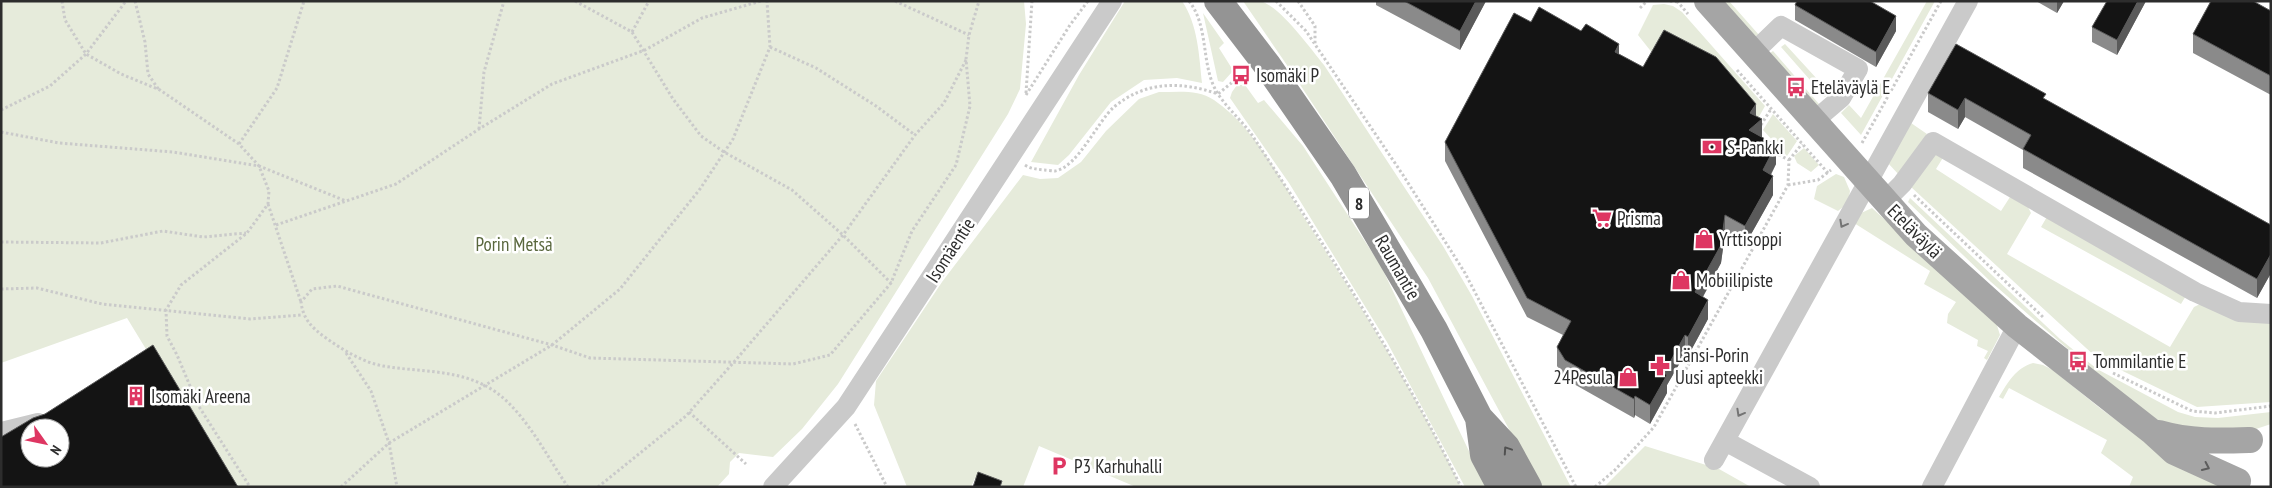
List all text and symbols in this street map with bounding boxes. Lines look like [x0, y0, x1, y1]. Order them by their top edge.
place label: Isomäki P [1256, 63, 1320, 87]
bus stop icon: Isomäki P [1230, 64, 1252, 86]
place label: Eteläväylä E [1811, 75, 1890, 99]
bus stop icon: Eteläväylä E [1785, 76, 1807, 98]
place label: S-Pankki [1727, 135, 1784, 159]
bank icon: S-Pankki [1701, 136, 1723, 158]
road number: 8 [1349, 188, 1369, 218]
street label: Eteläväylä [1883, 199, 1947, 263]
place label: Prisma [1617, 206, 1661, 230]
supermarket icon: Prisma [1591, 207, 1613, 229]
street label: Isomäentie [920, 213, 980, 287]
one-way arrow [1839, 219, 1849, 228]
place label: Yrttisoppi [1719, 227, 1782, 251]
shop icon: Yrttisoppi [1693, 228, 1715, 250]
street label: Raumantie [1370, 230, 1426, 304]
park label: Porin Metsä [475, 232, 553, 256]
place label: Mobiilipiste [1696, 268, 1773, 292]
shop icon: Mobiilipiste [1670, 269, 1692, 291]
place label: Länsi-Porin Uusi apteekki [1675, 343, 1763, 389]
place label: Tommilantie E [2093, 349, 2186, 373]
bus stop icon: Tommilantie E [2067, 350, 2089, 372]
pharmacy icon: Länsi-Porin Uusi apteekki [1649, 355, 1671, 377]
place label: 24Pesula [1553, 365, 1613, 389]
shop icon: 24Pesula [1617, 366, 1639, 388]
place label: Isomäki Areena [151, 384, 251, 408]
building icon: Isomäki Areena [125, 385, 147, 407]
one-way arrow [1736, 407, 1746, 416]
north arrow [20, 418, 70, 468]
text: N [46, 442, 66, 458]
one-way arrow [1504, 446, 1513, 456]
place label: P3 Karhuhalli [1074, 454, 1162, 478]
parking icon: P3 Karhuhalli [1048, 455, 1070, 477]
one-way arrow [2201, 461, 2210, 471]

